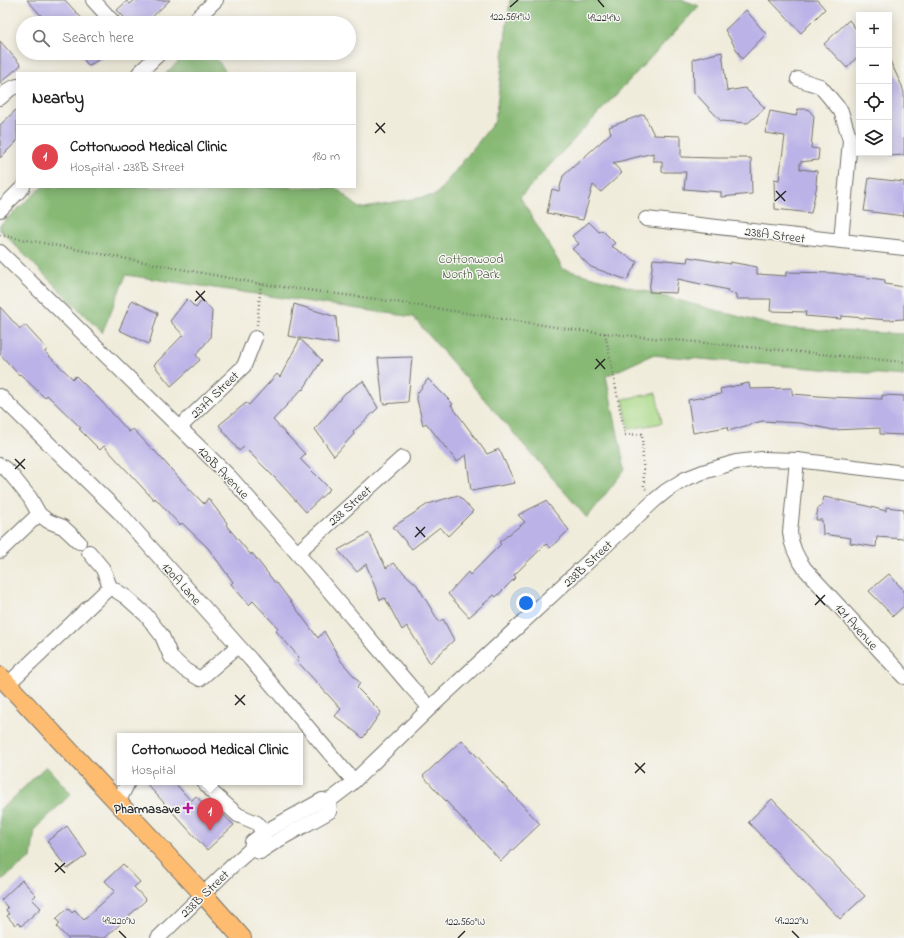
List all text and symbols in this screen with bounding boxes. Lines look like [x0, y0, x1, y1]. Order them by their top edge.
text: 122.564°W [490, 10, 530, 25]
text: 49.224°N [588, 11, 621, 26]
map controls [856, 12, 892, 156]
button: + [856, 12, 892, 48]
search box [16, 16, 356, 60]
icon: search [30, 27, 52, 49]
text: Search here [62, 27, 134, 49]
button: − [856, 48, 892, 84]
button: locate [856, 84, 892, 120]
text: Nearby [32, 86, 84, 111]
button: layers [856, 120, 892, 156]
text: Cottonwood Medical Clinic [70, 136, 227, 158]
text: 1 [43, 147, 47, 166]
text: 180 m [312, 147, 340, 166]
text: Hospital · 238B Street [70, 158, 185, 177]
street label: 238A Street [744, 222, 807, 249]
park label: Cottonwood North Park [438, 250, 504, 284]
street label: 237A Street [186, 367, 244, 423]
street label: 120B Avenue [193, 442, 253, 504]
street label: 238 Street [324, 481, 376, 531]
street label: 238B Street [559, 536, 617, 592]
street label: 120A Lane [157, 558, 205, 610]
your location [516, 593, 536, 613]
street label: 121 Avenue [830, 600, 882, 655]
popup [117, 733, 303, 785]
text: Cottonwood Medical Clinic [132, 739, 288, 761]
text: Hospital [132, 761, 175, 780]
pin: 1 [197, 798, 223, 831]
place label: Pharmasave [114, 800, 181, 819]
marker: Pharmasave [183, 803, 193, 813]
street label: 238B Street [176, 865, 234, 922]
text: 49.220°N [103, 914, 136, 929]
text: 49.222°N [775, 914, 809, 929]
text: 122.560°W [445, 915, 485, 930]

